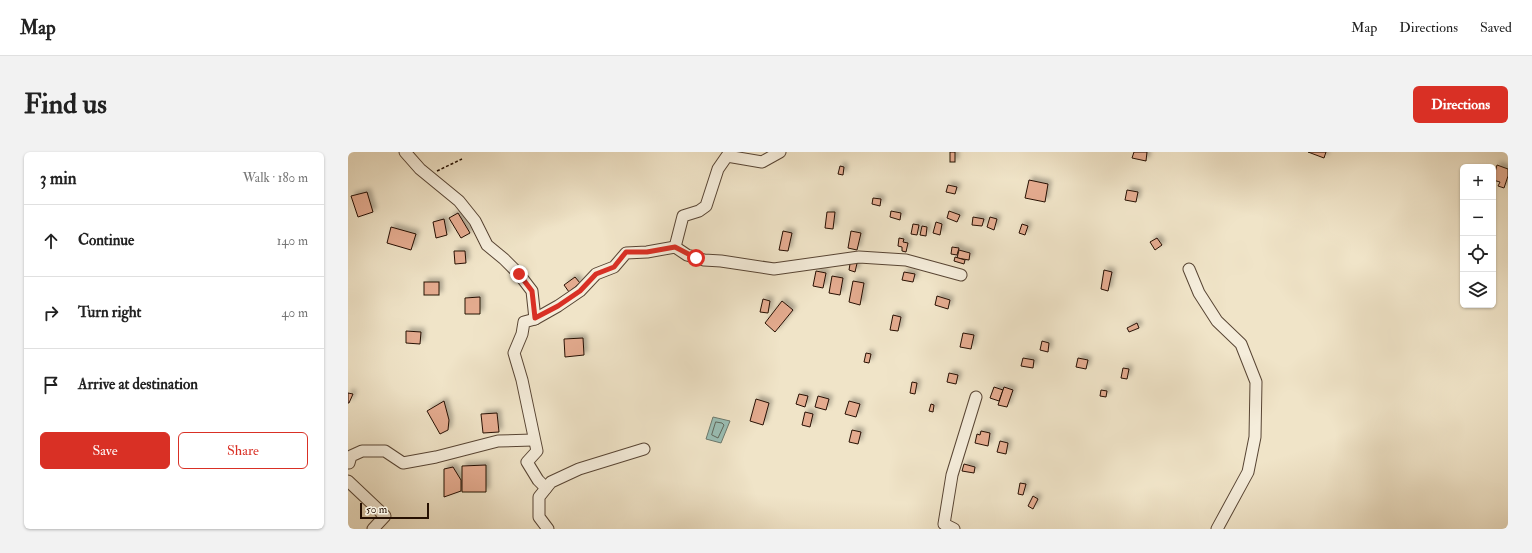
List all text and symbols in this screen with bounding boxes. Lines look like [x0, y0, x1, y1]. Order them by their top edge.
text: Map [20, 16, 56, 40]
text: Map [1351, 19, 1377, 36]
text: Directions [1399, 19, 1458, 36]
text: Saved [1480, 19, 1512, 36]
button: Directions [1413, 86, 1508, 123]
text: Find us [24, 87, 107, 122]
map controls [1460, 164, 1496, 308]
button: + [1460, 164, 1496, 200]
text: 3 min [40, 168, 77, 189]
text: Walk · 180 m [243, 170, 308, 186]
button: − [1460, 200, 1496, 236]
icon: ahead [40, 230, 62, 252]
text: Continue [78, 231, 134, 250]
text: 140 m [277, 233, 308, 249]
button: locate [1460, 236, 1496, 272]
route start [687, 249, 705, 267]
route end [510, 265, 528, 283]
button: layers [1460, 272, 1496, 308]
icon: right [40, 302, 62, 324]
text: Turn right [78, 303, 141, 322]
text: 40 m [282, 305, 308, 321]
icon: arrive [40, 374, 62, 396]
text: Arrive at destination [78, 375, 198, 394]
button: Save [40, 432, 170, 469]
button: Share [178, 432, 308, 469]
scale bar [360, 501, 429, 520]
text: 50 m [366, 503, 387, 516]

